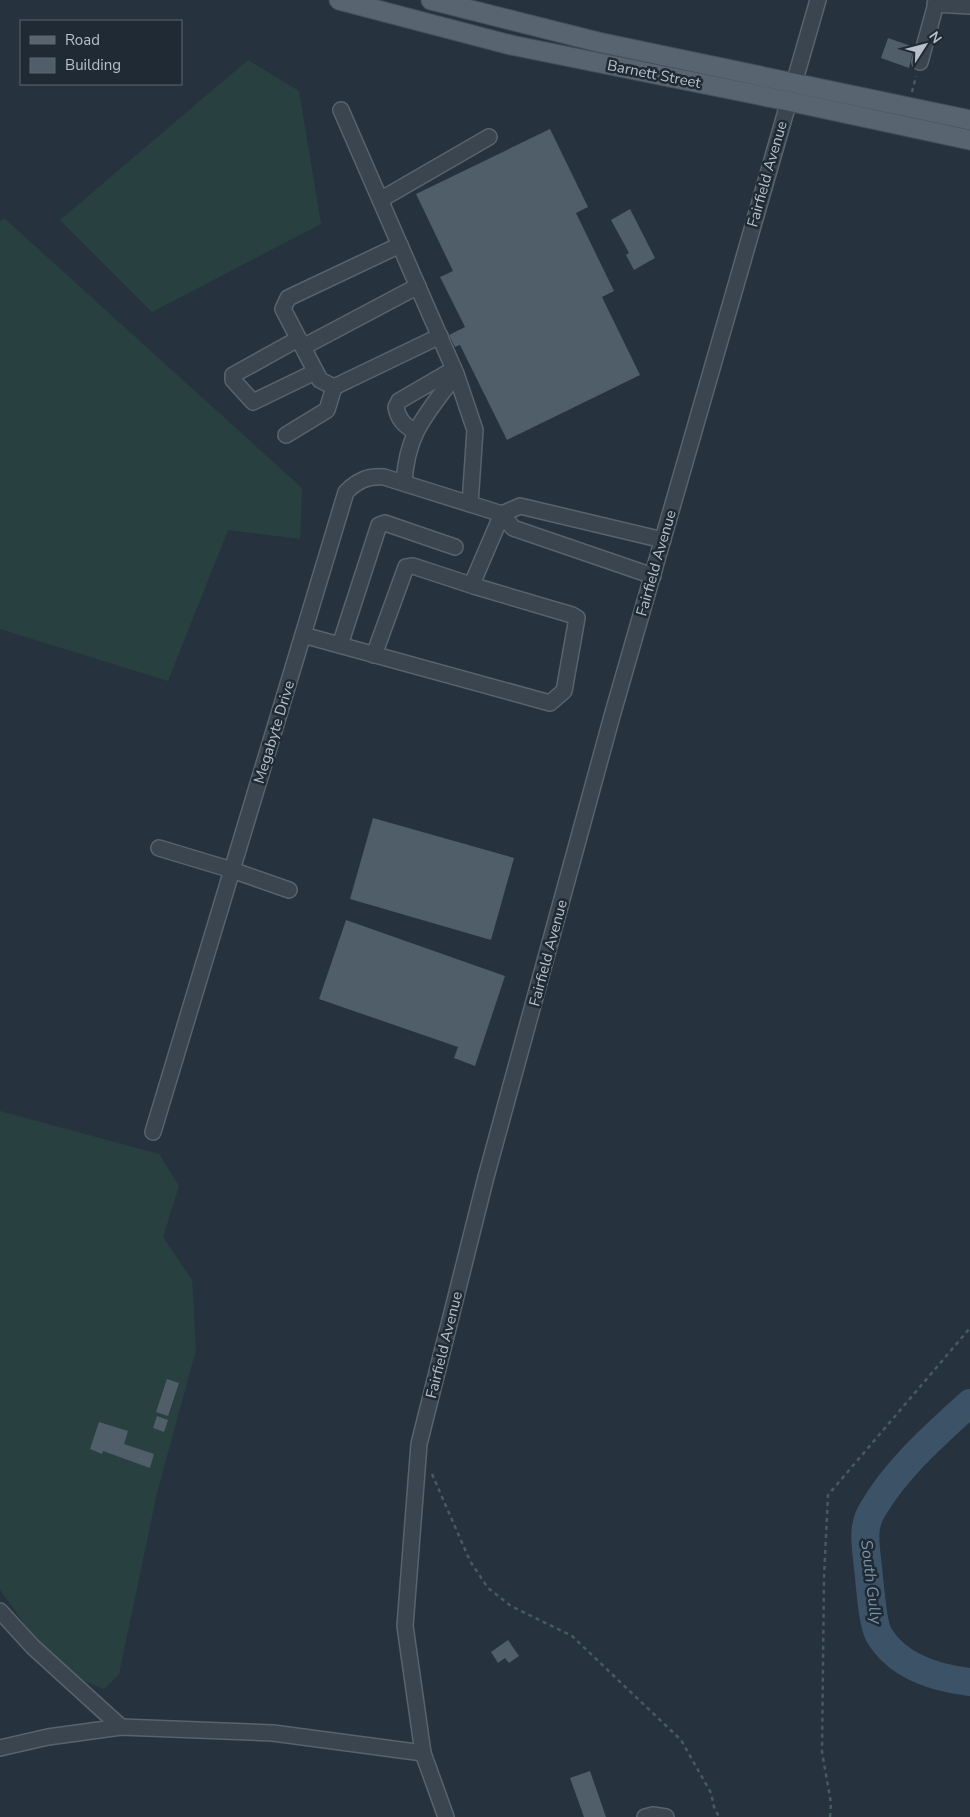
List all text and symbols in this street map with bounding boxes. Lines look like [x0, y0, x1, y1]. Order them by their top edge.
legend [20, 20, 182, 85]
north arrow [900, 20, 950, 70]
text: N [924, 28, 946, 47]
text: Road [65, 30, 100, 50]
text: Building [65, 55, 121, 75]
street label: Barnett Street [605, 55, 703, 93]
street label: Fairfield Avenue [742, 119, 792, 229]
street label: Fairfield Avenue [631, 508, 681, 618]
street label: Megabyte Drive [249, 678, 299, 786]
street label: Fairfield Avenue [524, 898, 572, 1008]
street label: Fairfield Avenue [421, 1289, 467, 1401]
water label: South Gully [855, 1539, 887, 1626]

